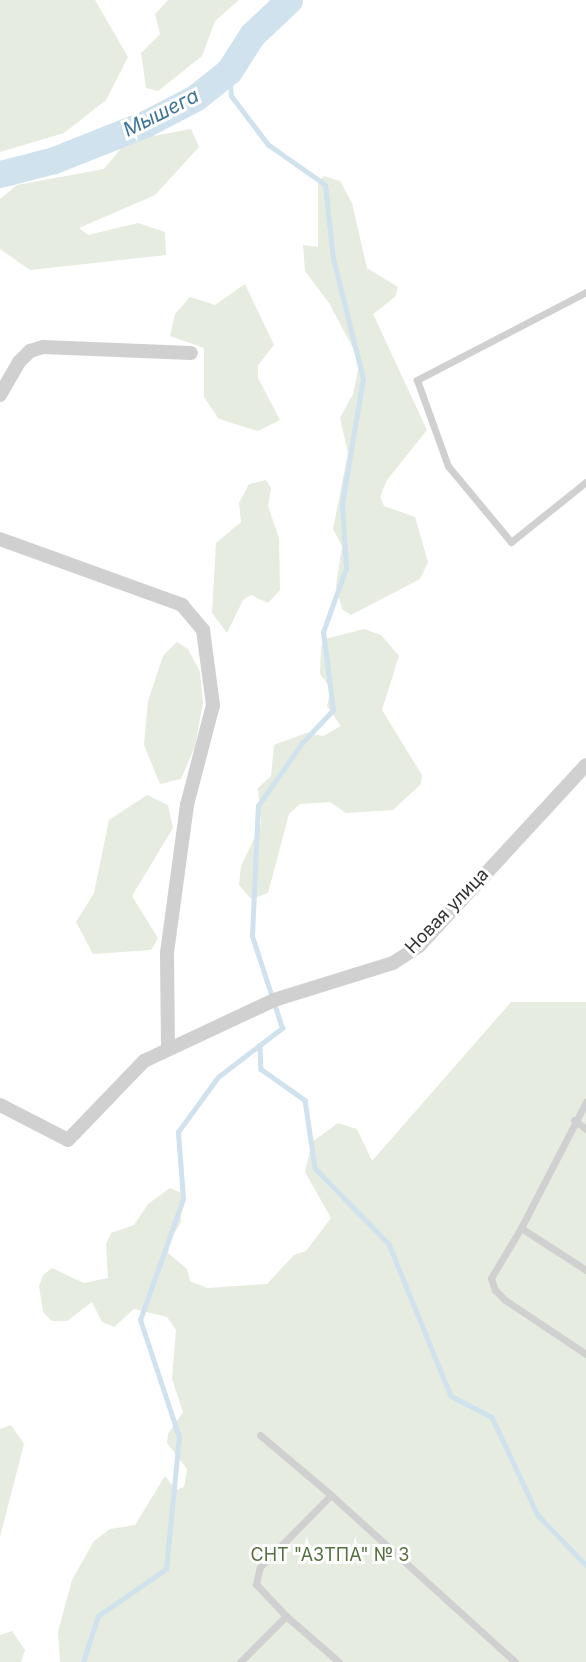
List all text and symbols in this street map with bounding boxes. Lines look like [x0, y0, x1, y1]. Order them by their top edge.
water label: Мышега [119, 84, 203, 142]
street label: Новая улица [401, 864, 493, 958]
park label: СНТ "АЗТПА" № 3 [251, 1544, 409, 1566]

